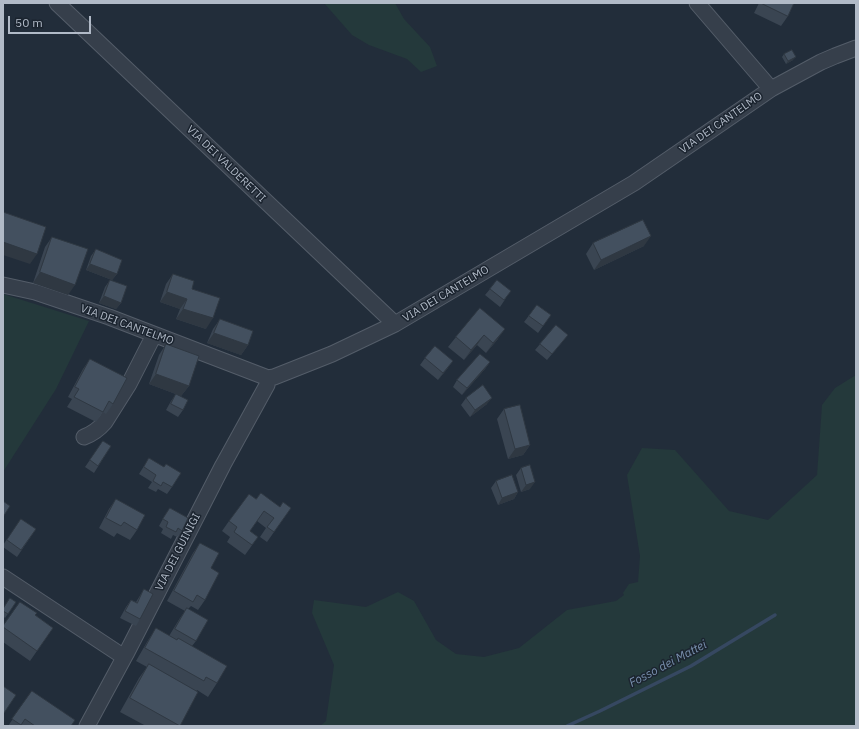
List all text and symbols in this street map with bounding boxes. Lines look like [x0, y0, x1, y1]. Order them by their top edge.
scale bar [10, 8, 93, 34]
text: 50 m [15, 15, 43, 30]
street label: VIA DEI CANTELMO [677, 89, 765, 157]
street label: VIA DEI VALDERETTI [184, 123, 268, 205]
street label: VIA DEI CANTELMO [401, 263, 491, 325]
street label: VIA DEI CANTELMO [79, 302, 175, 348]
street label: VIA DEI GUINIGI [153, 511, 203, 593]
water label: Fosso dei Mattei [627, 638, 709, 690]

